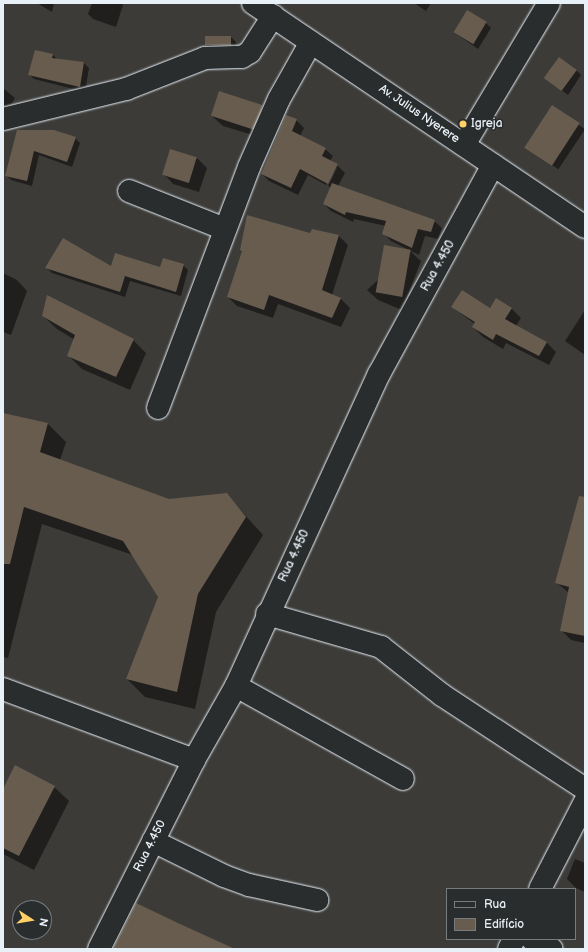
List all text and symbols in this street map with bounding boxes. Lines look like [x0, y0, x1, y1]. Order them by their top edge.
street label: Av. Julius Nyerere [376, 81, 462, 147]
place label: Igreja [471, 117, 502, 131]
marker: Igreja [458, 119, 468, 129]
street label: Rua 4.450 [418, 238, 458, 294]
street label: Rua 4.450 [276, 528, 312, 584]
street label: Rua 4.450 [131, 818, 169, 874]
legend [446, 888, 576, 940]
text: Rua [484, 897, 506, 912]
north arrow [12, 900, 52, 940]
text: N [36, 917, 50, 928]
text: Edifício [484, 917, 524, 932]

